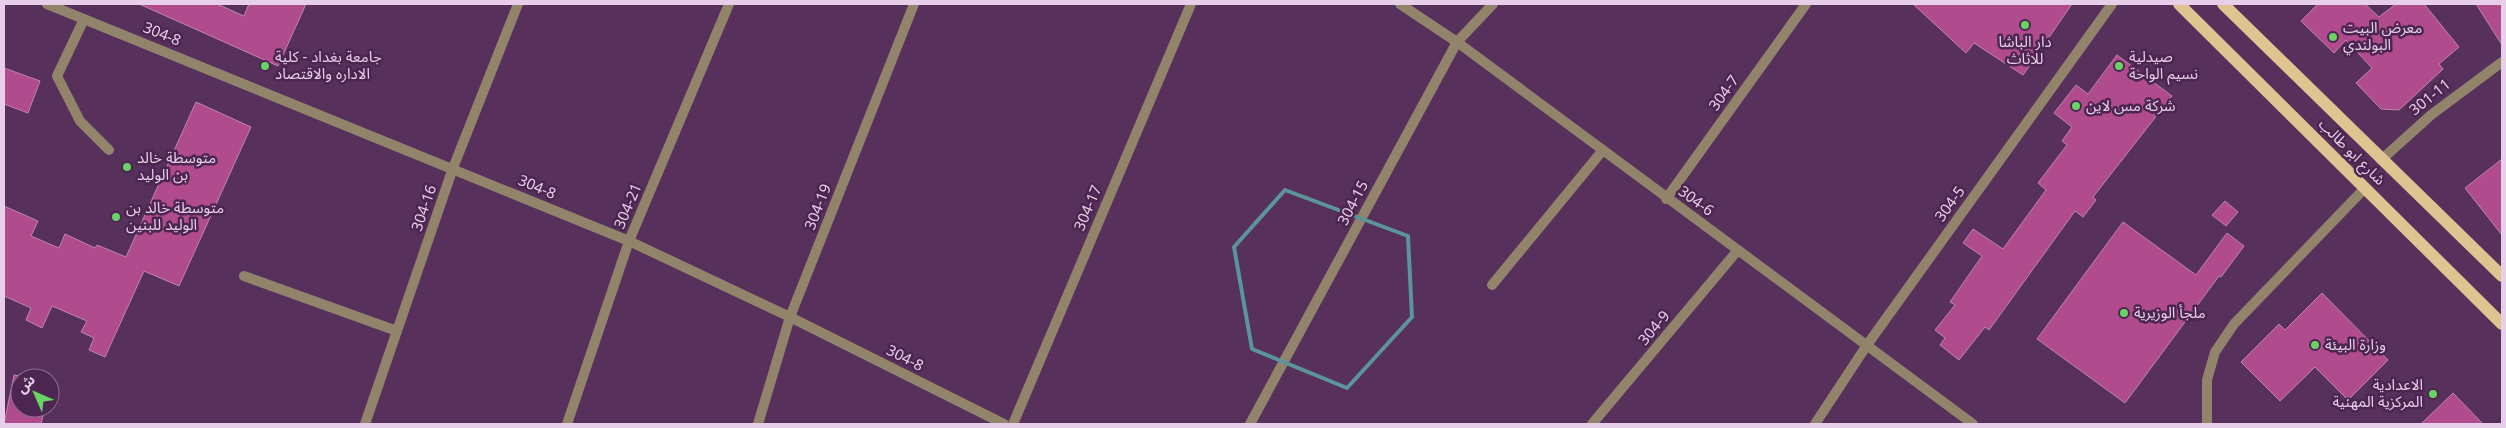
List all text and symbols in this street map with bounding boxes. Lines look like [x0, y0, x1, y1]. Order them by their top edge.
street label: 304-8 [140, 16, 184, 50]
place label: معرض البيت البولندي [2343, 17, 2422, 56]
marker: دار الباشا للاثاث [2019, 19, 2031, 31]
place label: دار الباشا للاثاث [1998, 31, 2052, 68]
marker: معرض البيت البولندي [2327, 31, 2339, 43]
place label: جامعة بغداد - كلية الاداره والاقتصاد [275, 46, 382, 83]
place label: صيدلية نسيم الواحة [2129, 46, 2198, 85]
marker: جامعة بغداد - كلية الاداره والاقتصاد [259, 60, 271, 72]
marker: صيدلية نسيم الواحة [2113, 60, 2125, 72]
street label: 304-7 [1704, 71, 1743, 114]
street label: 301-11 [2405, 73, 2454, 119]
place label: شركة مس لاين [2086, 95, 2176, 115]
marker: شركة مس لاين [2070, 100, 2082, 112]
street label: شارع ابو طالب [2313, 114, 2391, 191]
place label: متوسطة خالد بن الوليد [137, 147, 216, 184]
marker: متوسطة خالد بن الوليد [121, 161, 133, 173]
street label: 304-8 [515, 169, 559, 203]
street label: 304-15 [1332, 177, 1372, 228]
street label: 304-21 [609, 180, 646, 231]
street label: 304-19 [799, 181, 835, 233]
street label: 304-6 [1675, 181, 1718, 220]
street label: 304-16 [406, 182, 440, 233]
street label: 304-17 [1069, 182, 1106, 233]
street label: 304-5 [1930, 182, 1969, 225]
place label: متوسطة خالد بن الوليد للبنين [126, 197, 224, 234]
marker: متوسطة خالد بن الوليد للبنين [110, 211, 122, 223]
place label: ملجأ الوزيرية [2134, 302, 2206, 322]
street label: 304-9 [1633, 306, 1673, 349]
marker: ملجأ الوزيرية [2118, 307, 2130, 319]
place label: وزارة البيئة [2325, 334, 2386, 354]
street label: 304-8 [883, 339, 927, 375]
marker: وزارة البيئة [2309, 339, 2321, 351]
north arrow [10, 368, 60, 418]
text: ش [12, 370, 39, 397]
place label: الاعدادية المركزية المهنية [2332, 374, 2423, 411]
marker: الاعدادية المركزية المهنية [2427, 388, 2439, 400]

